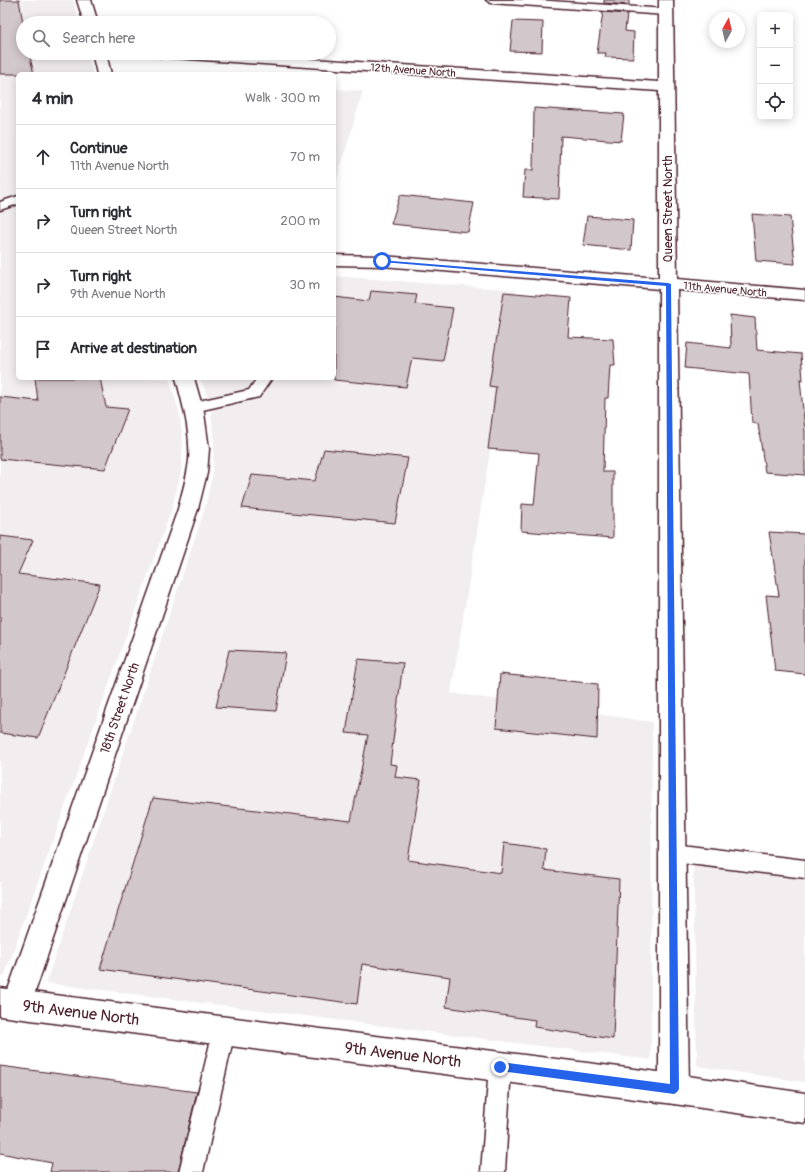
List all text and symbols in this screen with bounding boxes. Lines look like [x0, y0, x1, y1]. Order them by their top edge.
north arrow [709, 12, 745, 48]
map controls [757, 12, 793, 120]
button: + [757, 12, 793, 48]
search box [16, 16, 336, 60]
icon: search [30, 27, 52, 49]
text: Search here [62, 29, 135, 48]
button: − [757, 48, 793, 84]
street label: 12th Avenue North [370, 61, 456, 80]
button: locate [757, 84, 793, 120]
text: 4 min [32, 88, 73, 109]
text: Walk · 300 m [245, 90, 320, 106]
text: Continue [70, 139, 128, 158]
icon: ahead [32, 146, 54, 168]
text: 70 m [290, 149, 320, 165]
street label: Queen Street North [660, 155, 676, 263]
text: 11th Avenue North [70, 158, 169, 174]
text: Turn right [70, 203, 131, 222]
icon: right [32, 210, 54, 232]
text: 200 m [281, 213, 320, 229]
text: Queen Street North [70, 222, 177, 238]
route start [373, 252, 391, 270]
text: Turn right [70, 267, 131, 286]
icon: right [32, 274, 54, 296]
text: 30 m [290, 277, 320, 293]
street label: 11th Avenue North [683, 279, 767, 300]
text: 9th Avenue North [70, 286, 165, 302]
icon: arrive [32, 338, 54, 360]
text: Arrive at destination [70, 339, 197, 358]
street label: 18th Street North [97, 661, 143, 756]
street label: 9th Avenue North [21, 996, 140, 1030]
street label: 9th Avenue North [343, 1038, 462, 1072]
route end [491, 1058, 509, 1076]

